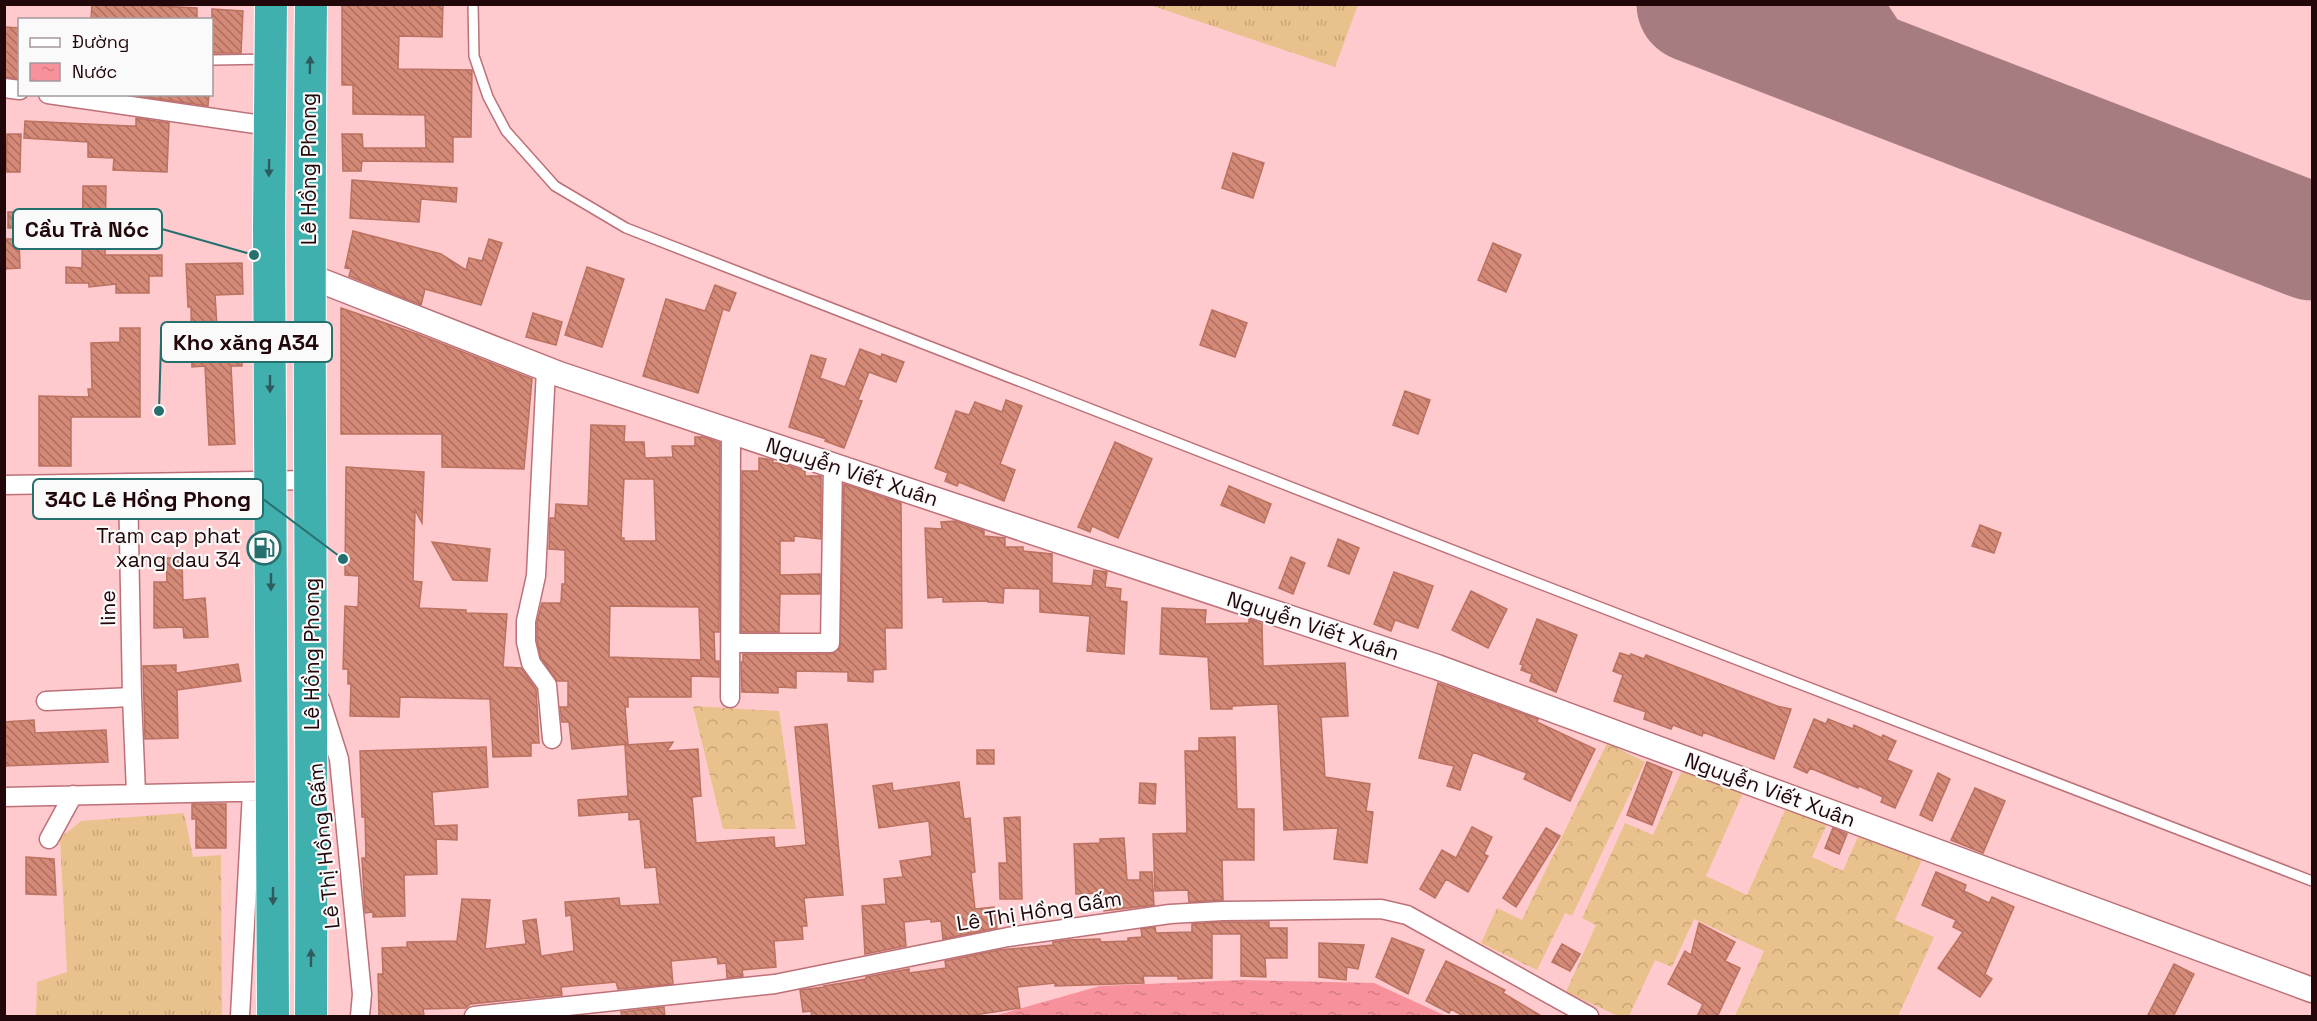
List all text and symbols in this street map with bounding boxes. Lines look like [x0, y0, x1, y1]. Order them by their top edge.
legend [18, 18, 213, 96]
text: Đường [72, 30, 129, 53]
one-way arrow [305, 55, 315, 74]
text: Nước [72, 60, 117, 83]
street label: Lê Hồng Phong [295, 93, 322, 245]
one-way arrow [264, 158, 274, 177]
callout: Cầu Trà Nóc [13, 209, 162, 249]
text: Cầu Trà Nóc [25, 215, 149, 243]
callout: Kho xăng A34 [161, 322, 332, 362]
text: Kho xăng A34 [173, 328, 319, 356]
one-way arrow [265, 374, 275, 393]
street label: Nguyễn Viết Xuân [763, 431, 942, 512]
callout: 34C Lê Hồng Phong [33, 479, 263, 519]
text: 34C Lê Hồng Phong [45, 485, 251, 513]
place label: Tram cap phat xang dau 34 [96, 522, 241, 573]
fuel station icon: Tram cap phat xang dau 34 [246, 530, 282, 566]
one-way arrow [266, 572, 276, 591]
street label: Lê Hồng Phong [298, 578, 325, 730]
street label: Nguyễn Viết Xuân [1224, 585, 1403, 666]
street label: line [94, 590, 121, 626]
street label: Nguyễn Viết Xuân [1681, 746, 1859, 833]
street label: Lê Thị Hồng Gấm [301, 762, 346, 930]
street label: Lê Thị Hồng Gấm [954, 884, 1123, 937]
one-way arrow [268, 887, 278, 906]
one-way arrow [306, 949, 316, 968]

